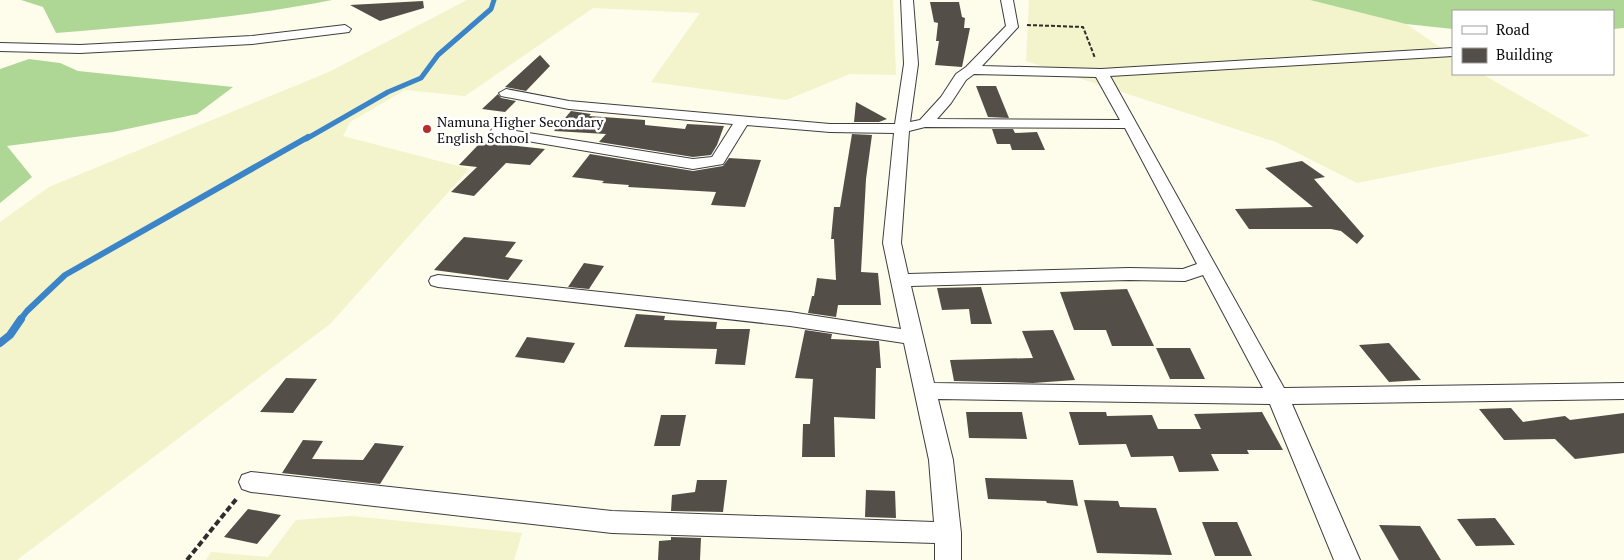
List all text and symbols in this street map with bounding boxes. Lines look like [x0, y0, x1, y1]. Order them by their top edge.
legend [1452, 10, 1614, 75]
text: Road [1496, 19, 1529, 39]
text: Building [1496, 44, 1554, 64]
place label: Namuna Higher Secondary English School [437, 112, 604, 147]
marker: Namuna Higher Secondary English School [421, 123, 433, 135]

